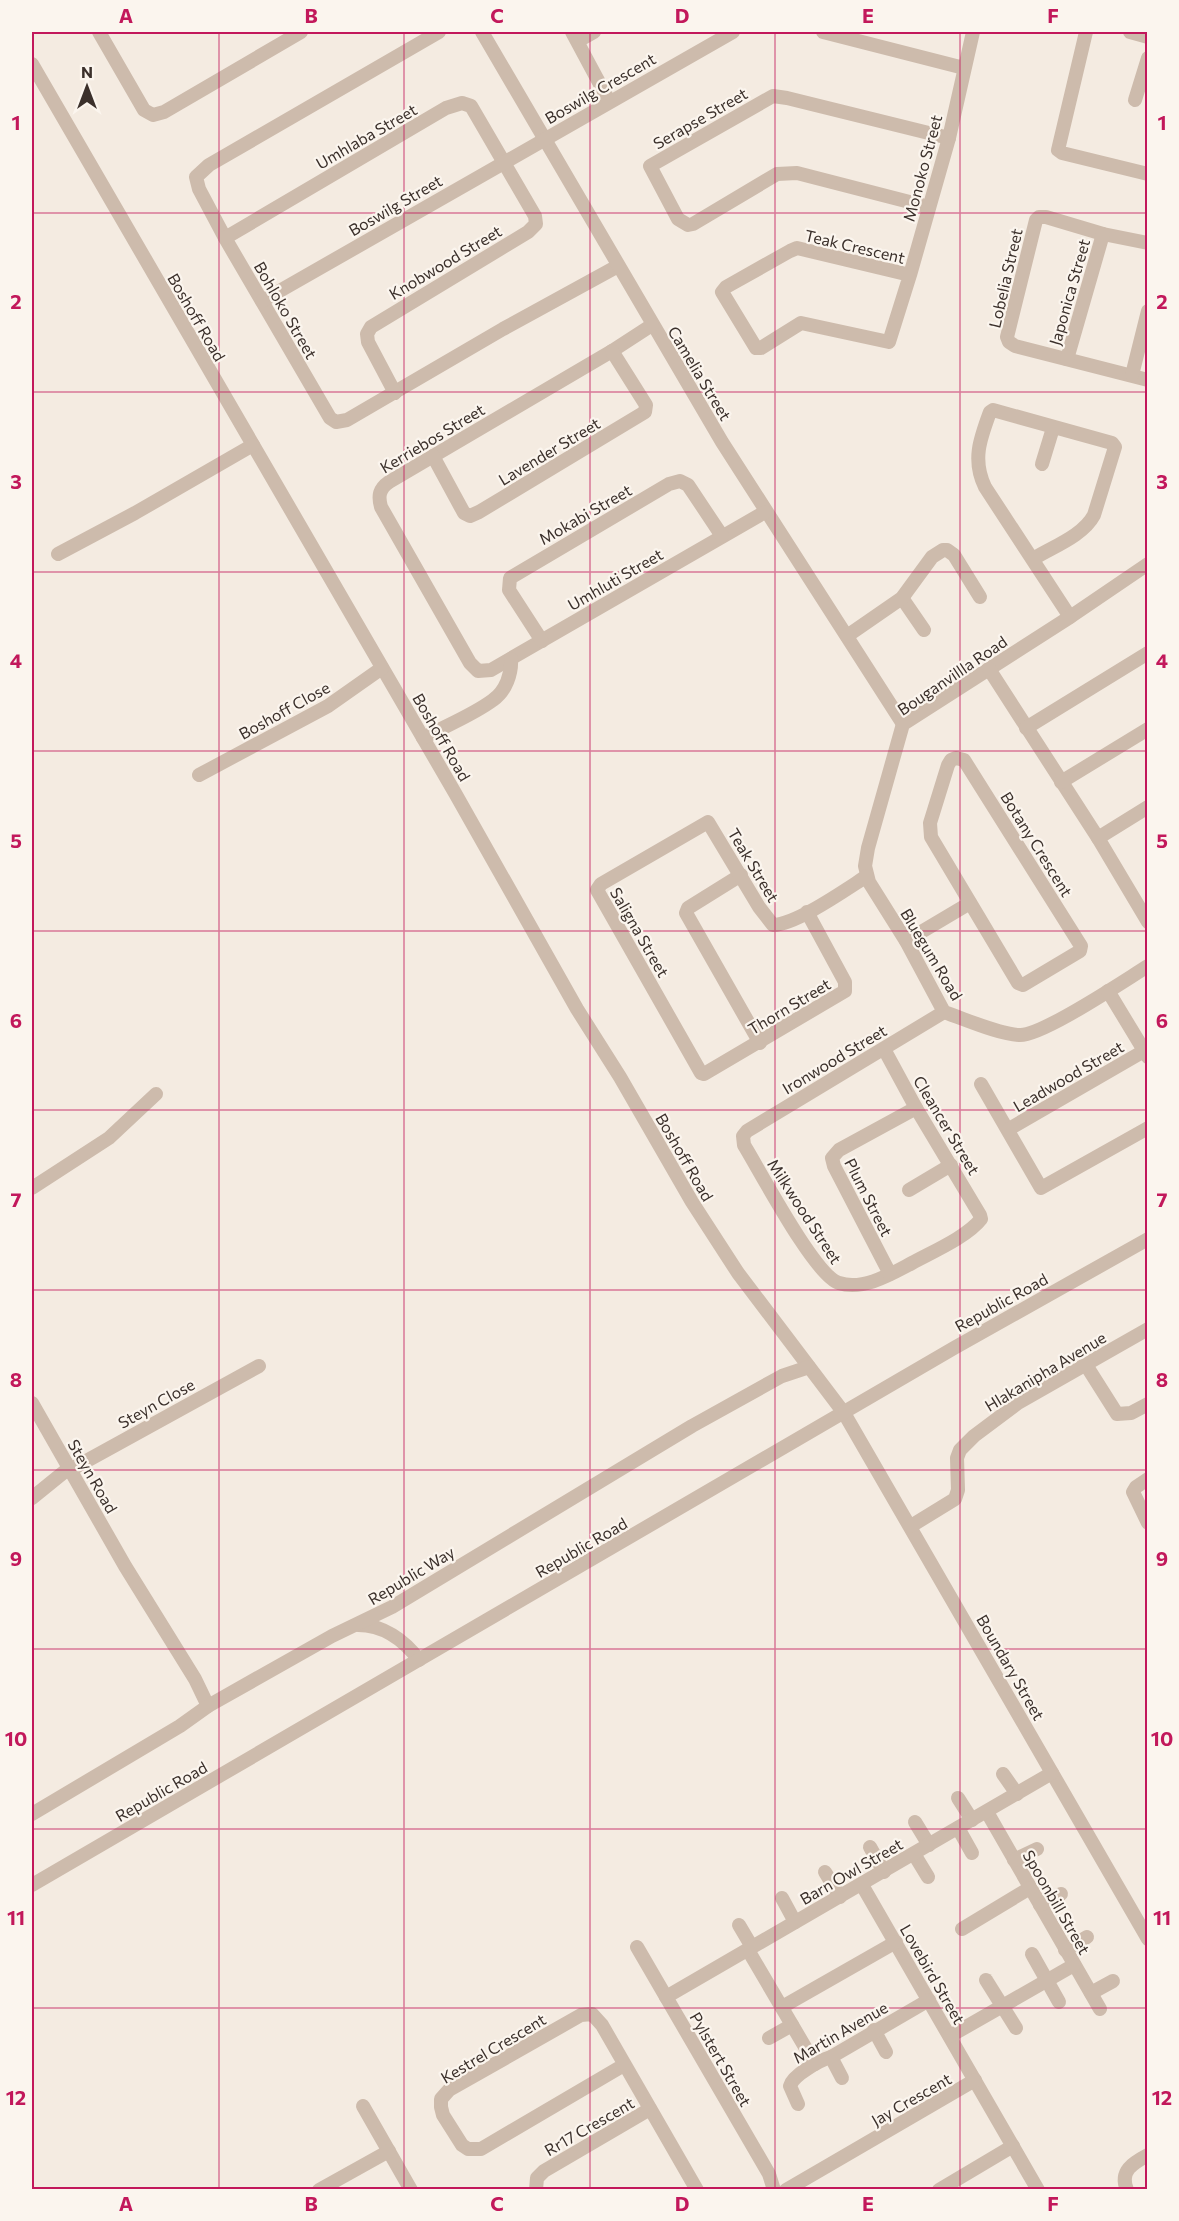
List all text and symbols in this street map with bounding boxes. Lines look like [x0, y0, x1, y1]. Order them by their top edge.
text: A [119, 3, 133, 27]
text: B [304, 3, 318, 27]
text: C [490, 3, 504, 27]
text: D [675, 3, 689, 27]
text: E [862, 3, 874, 27]
text: F [1047, 3, 1059, 27]
street label: Boswilg Crescent [541, 48, 659, 127]
north arrow [57, 57, 117, 117]
text: N [81, 62, 93, 81]
street label: Serapse Street [649, 83, 751, 153]
street label: Umhlaba Street [312, 99, 420, 173]
text: 1 [11, 110, 21, 134]
text: 1 [1157, 110, 1167, 134]
street label: Monoko Street [899, 112, 945, 223]
street label: Boswilg Street [345, 170, 446, 239]
street label: Knobwood Street [385, 221, 505, 303]
street label: Teak Crescent [803, 225, 907, 267]
street label: Lobelia Street [984, 226, 1026, 330]
street label: Japonica Street [1045, 236, 1093, 347]
street label: Bohloko Street [251, 258, 322, 362]
street label: Boshoff Road [164, 270, 230, 364]
text: 2 [10, 289, 22, 313]
text: 2 [1156, 289, 1168, 313]
street label: Camelia Street [664, 322, 736, 424]
street label: Kerriebos Street [376, 399, 488, 477]
street label: Lavender Street [495, 413, 604, 489]
text: 3 [10, 469, 22, 493]
text: 3 [1156, 469, 1168, 493]
street label: Mokabi Street [535, 480, 635, 548]
street label: Umhluti Street [564, 544, 666, 614]
street label: Bouganvillla Road [894, 631, 1010, 719]
text: 4 [10, 648, 22, 672]
text: 4 [1156, 648, 1168, 672]
street label: Boshoff Close [235, 677, 333, 743]
street label: Boshoff Road [409, 690, 475, 784]
street label: Botany Crescent [997, 788, 1077, 900]
street label: Teak Street [725, 825, 784, 906]
text: 5 [10, 828, 22, 852]
text: 5 [1156, 828, 1168, 852]
street label: Saligna Street [607, 884, 674, 981]
street label: Bluegum Road [897, 905, 967, 1003]
street label: Thorn Street [744, 974, 834, 1038]
text: 6 [10, 1008, 22, 1032]
text: 6 [1156, 1008, 1168, 1032]
street label: Ironwood Street [778, 1020, 890, 1098]
street label: Leadwood Street [1009, 1036, 1127, 1115]
street label: Cleancer Street [910, 1072, 984, 1178]
street label: Boshoff Road [652, 1110, 718, 1204]
street label: Milkwood Street [764, 1155, 846, 1267]
street label: Plum Street [841, 1155, 897, 1240]
text: 7 [11, 1187, 22, 1211]
text: 7 [1157, 1187, 1168, 1211]
street label: Republic Road [951, 1269, 1051, 1335]
street label: Hlakanipha Avenue [981, 1327, 1109, 1415]
text: 8 [10, 1367, 22, 1391]
text: 8 [1156, 1367, 1168, 1391]
street label: Steyn Close [114, 1374, 198, 1432]
street label: Steyn Road [64, 1436, 122, 1516]
street label: Republic Road [532, 1513, 630, 1581]
street label: Republic Way [364, 1542, 458, 1608]
text: 9 [10, 1546, 22, 1570]
text: 9 [1156, 1546, 1168, 1570]
street label: Boundary Street [973, 1611, 1049, 1723]
text: 10 [5, 1726, 27, 1750]
text: 10 [1151, 1726, 1173, 1750]
street label: Republic Road [112, 1757, 210, 1825]
street label: Barn Owl Street [796, 1834, 906, 1908]
street label: Spoonbill Street [1019, 1847, 1095, 1958]
text: 11 [7, 1905, 25, 1929]
text: 11 [1153, 1905, 1171, 1929]
street label: Lovebird Street [897, 1921, 969, 2028]
street label: Martin Avenue [789, 1997, 891, 2067]
street label: Pylstert Street [686, 2008, 756, 2110]
street label: Kestrel Crescent [437, 2009, 549, 2087]
street label: Jay Crescent [868, 2068, 955, 2129]
text: 12 [6, 2085, 26, 2109]
text: 12 [1152, 2085, 1172, 2109]
street label: Rr17 Crescent [541, 2092, 638, 2159]
text: A [119, 2191, 133, 2215]
text: B [304, 2191, 318, 2215]
text: C [490, 2191, 504, 2215]
text: D [675, 2191, 689, 2215]
text: E [862, 2191, 874, 2215]
text: F [1047, 2191, 1059, 2215]

